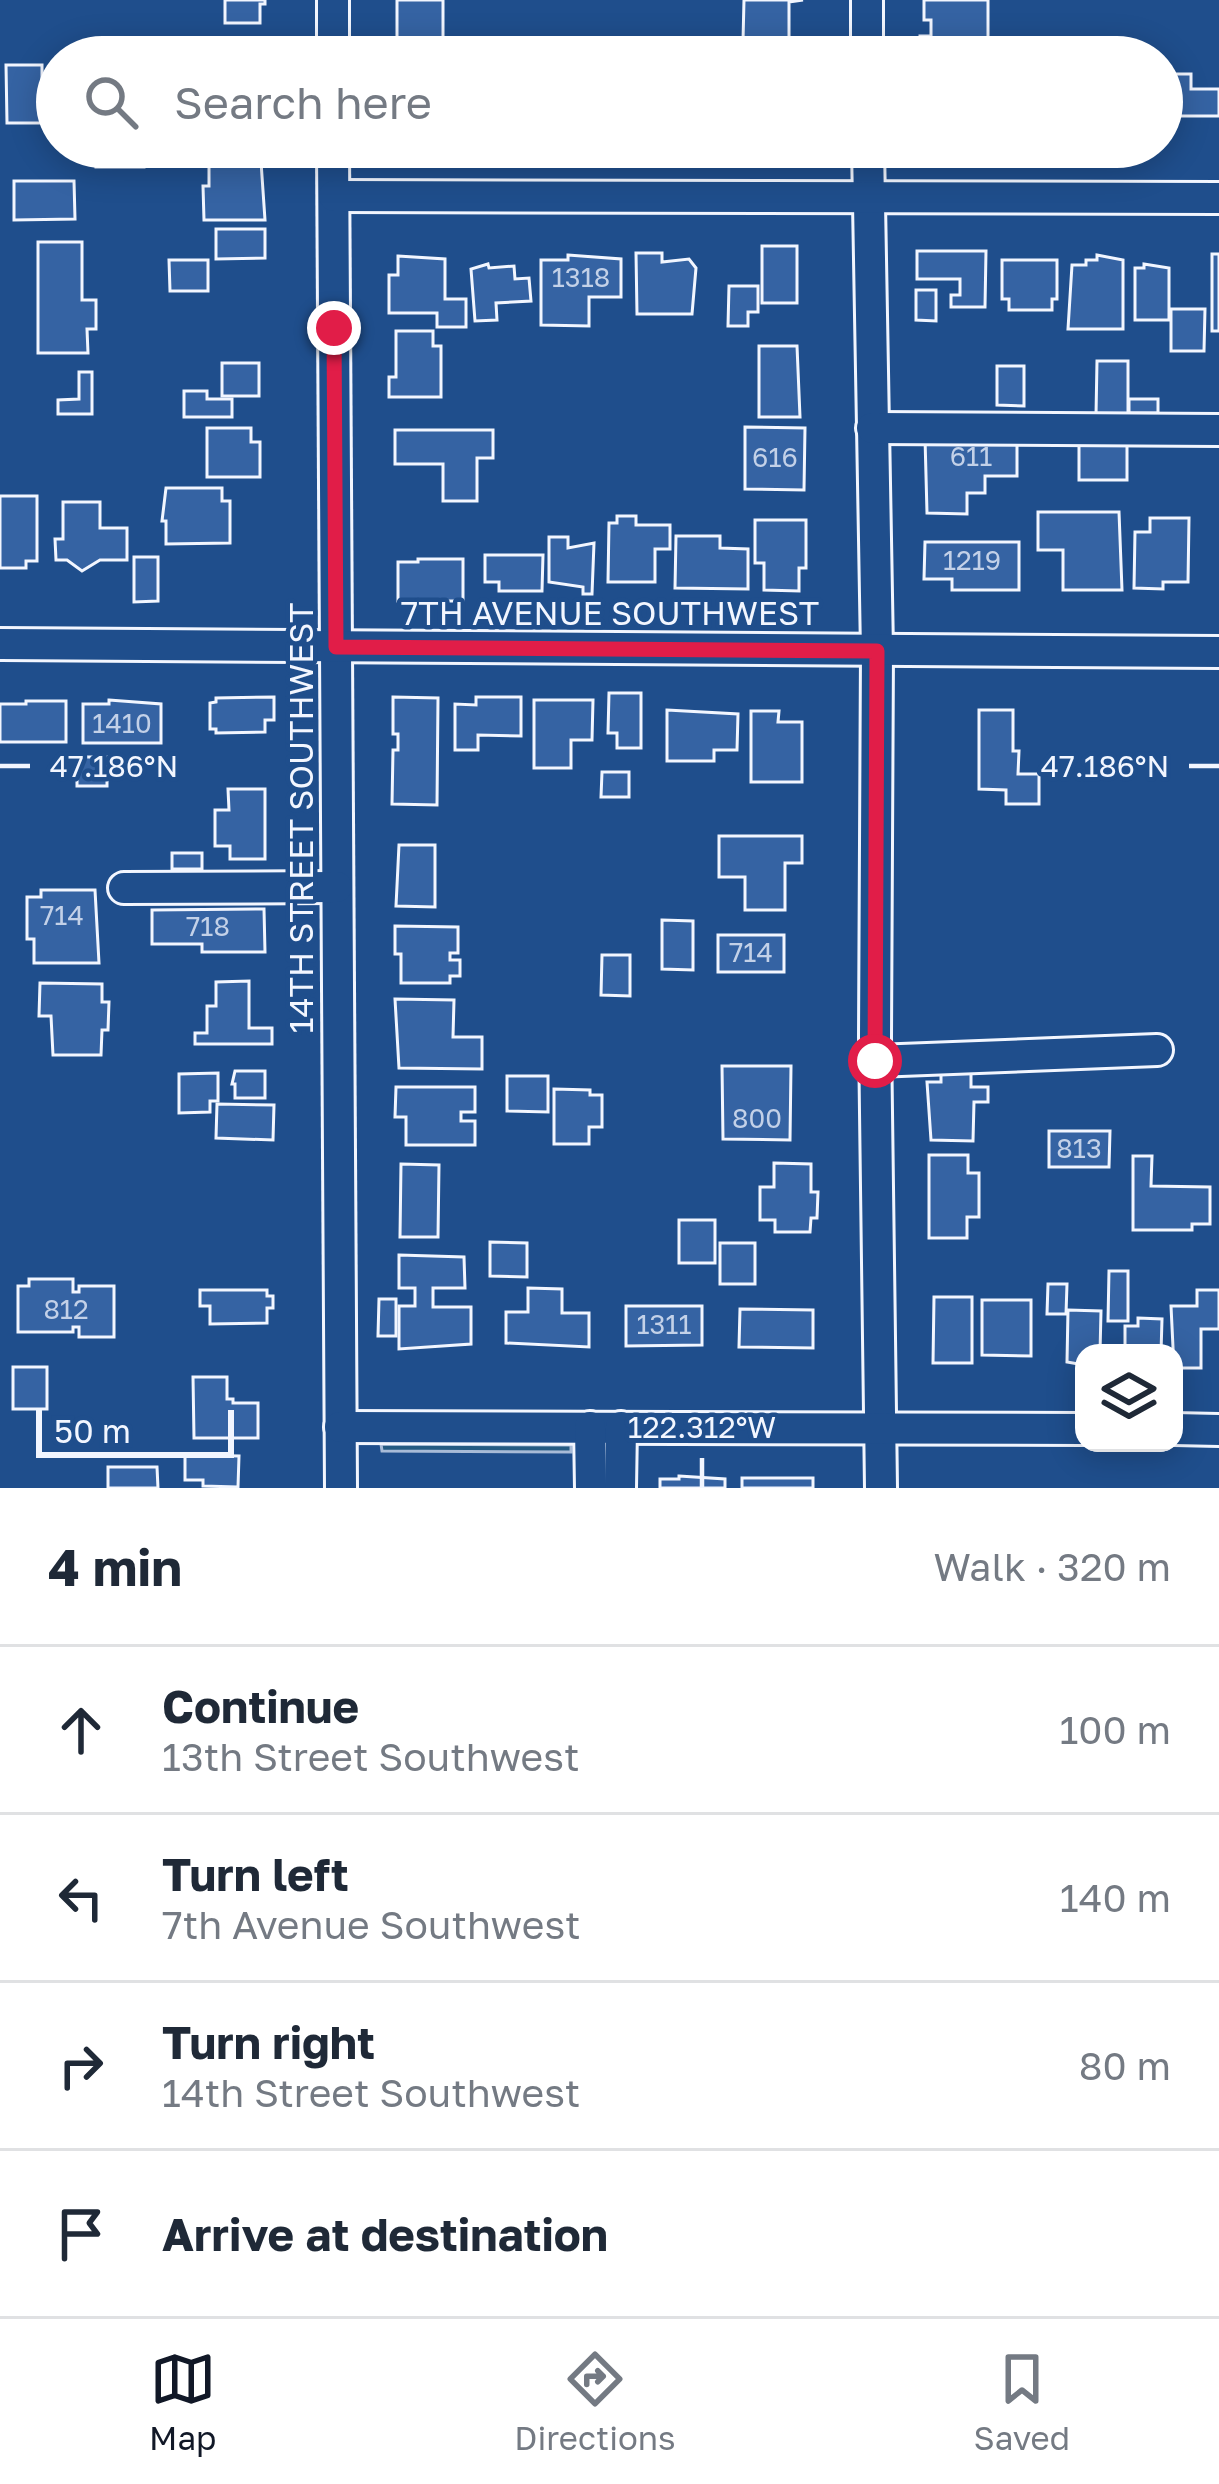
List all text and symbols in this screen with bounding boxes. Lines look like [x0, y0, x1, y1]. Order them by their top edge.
search box [36, 36, 1183, 168]
icon: search [78, 69, 144, 135]
text: Search here [174, 75, 432, 129]
house number: 1318 [552, 261, 610, 293]
route end [307, 301, 361, 355]
house number: 611 [950, 440, 992, 472]
house number: 616 [752, 441, 798, 473]
house number: 1219 [943, 544, 1001, 576]
street label: 7TH AVENUE SOUTHWEST [401, 593, 819, 632]
street label: 14TH STREET SOUTHWEST [281, 602, 320, 1034]
house number: 1410 [92, 707, 152, 739]
text: 47.186°N [50, 748, 178, 784]
text: 47.186°N [1041, 748, 1169, 784]
house number: 714 [40, 899, 84, 931]
house number: 718 [186, 910, 230, 942]
house number: 714 [729, 936, 773, 968]
route start [848, 1034, 902, 1088]
house number: 800 [732, 1102, 782, 1134]
house number: 813 [1056, 1132, 1102, 1164]
house number: 812 [43, 1293, 89, 1325]
house number: 1311 [636, 1308, 692, 1340]
map controls [1075, 1344, 1183, 1452]
button: layers [1075, 1344, 1183, 1452]
scale bar [36, 1404, 234, 1457]
text: 122.312°W [628, 1409, 776, 1445]
text: 50 m [54, 1411, 131, 1450]
text: 4 min [48, 1536, 182, 1597]
text: Walk · 320 m [933, 1543, 1171, 1590]
text: Continue [162, 1679, 359, 1733]
icon: ahead [48, 1697, 114, 1763]
text: 100 m [1059, 1706, 1171, 1753]
text: 13th Street Southwest [162, 1733, 580, 1780]
text: Turn left [162, 1847, 349, 1901]
icon: left [48, 1865, 114, 1931]
text: 140 m [1060, 1874, 1171, 1921]
text: 7th Avenue Southwest [162, 1901, 581, 1948]
text: Turn right [162, 2015, 375, 2069]
icon: right [48, 2033, 114, 2099]
text: 80 m [1079, 2042, 1171, 2089]
text: 14th Street Southwest [162, 2069, 580, 2116]
icon: arrive [48, 2201, 114, 2267]
text: Arrive at destination [162, 2207, 608, 2261]
tab: Map [149, 2346, 216, 2457]
tab: Directions [514, 2346, 676, 2457]
tab: Saved [974, 2346, 1070, 2457]

